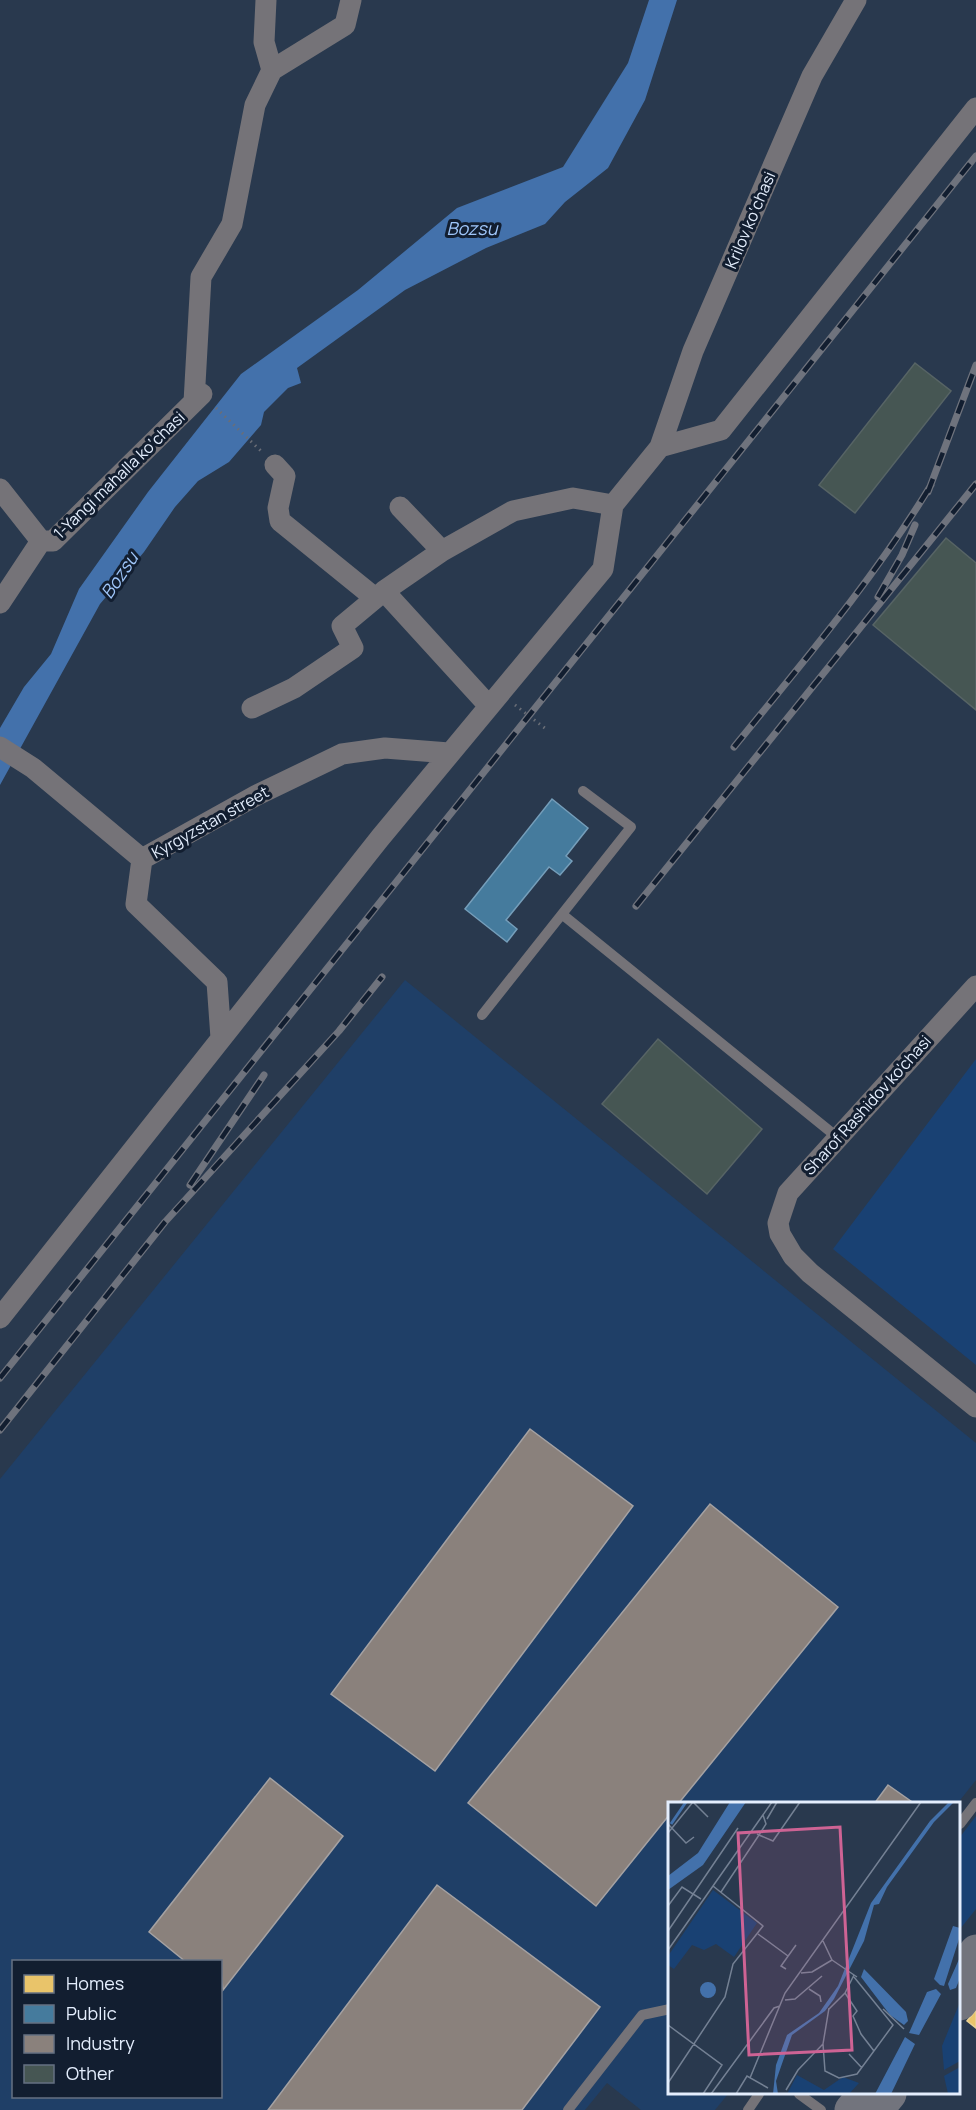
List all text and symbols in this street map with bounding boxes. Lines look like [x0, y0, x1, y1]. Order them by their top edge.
street label: Krilov ko‘chasi [720, 168, 780, 272]
water label: Bozsu [447, 216, 499, 240]
street label: 1-Yangi mahalla ko‘chasi [49, 406, 189, 544]
water label: Bozsu [95, 546, 144, 603]
street label: Kyrgyzstan street [147, 781, 273, 863]
street label: Sharof Rashidov ko'chasi [798, 1030, 936, 1180]
inset map [668, 1802, 961, 2095]
legend [12, 1960, 222, 2098]
text: Homes [66, 1971, 124, 1995]
text: Public [66, 2001, 117, 2025]
text: Industry [66, 2031, 135, 2055]
text: Other [66, 2061, 114, 2085]

